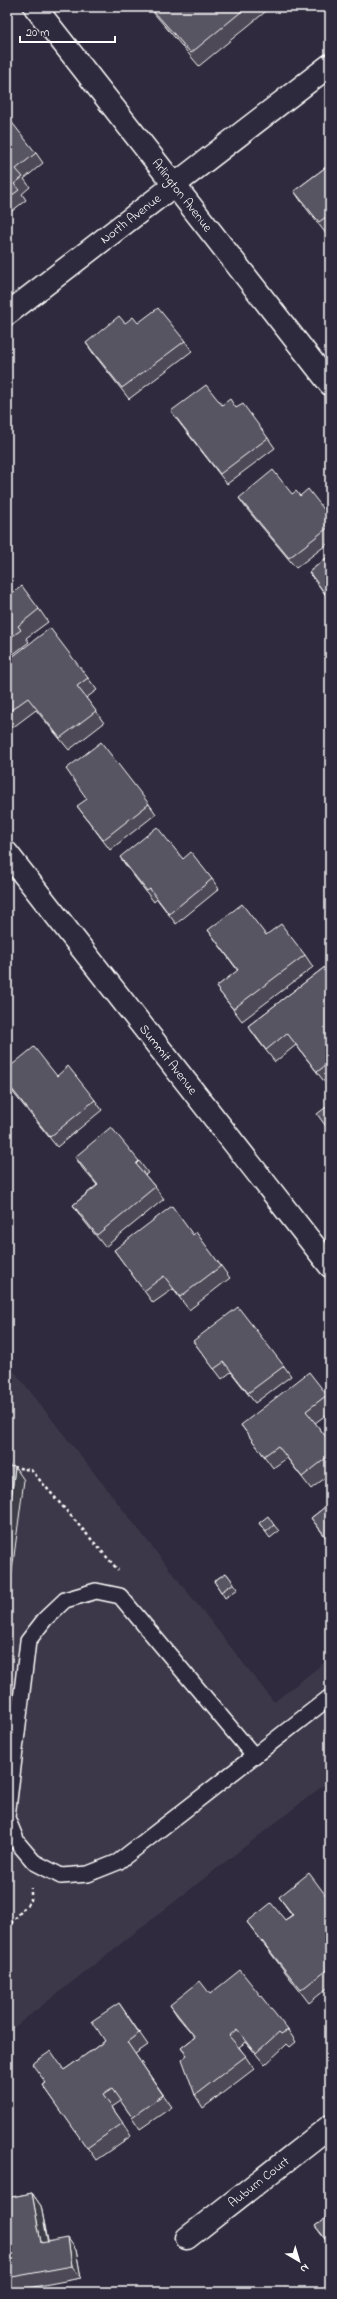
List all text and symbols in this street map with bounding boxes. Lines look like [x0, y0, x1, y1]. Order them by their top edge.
scale bar [20, 18, 115, 44]
text: 20 m [26, 24, 49, 42]
street label: Arlington Avenue [148, 154, 217, 236]
street label: North Avenue [96, 189, 165, 248]
street label: Summit Avenue [135, 1020, 202, 1099]
street label: Auburn Court [224, 2151, 294, 2212]
north arrow [279, 2241, 319, 2281]
text: N [297, 2259, 312, 2277]

